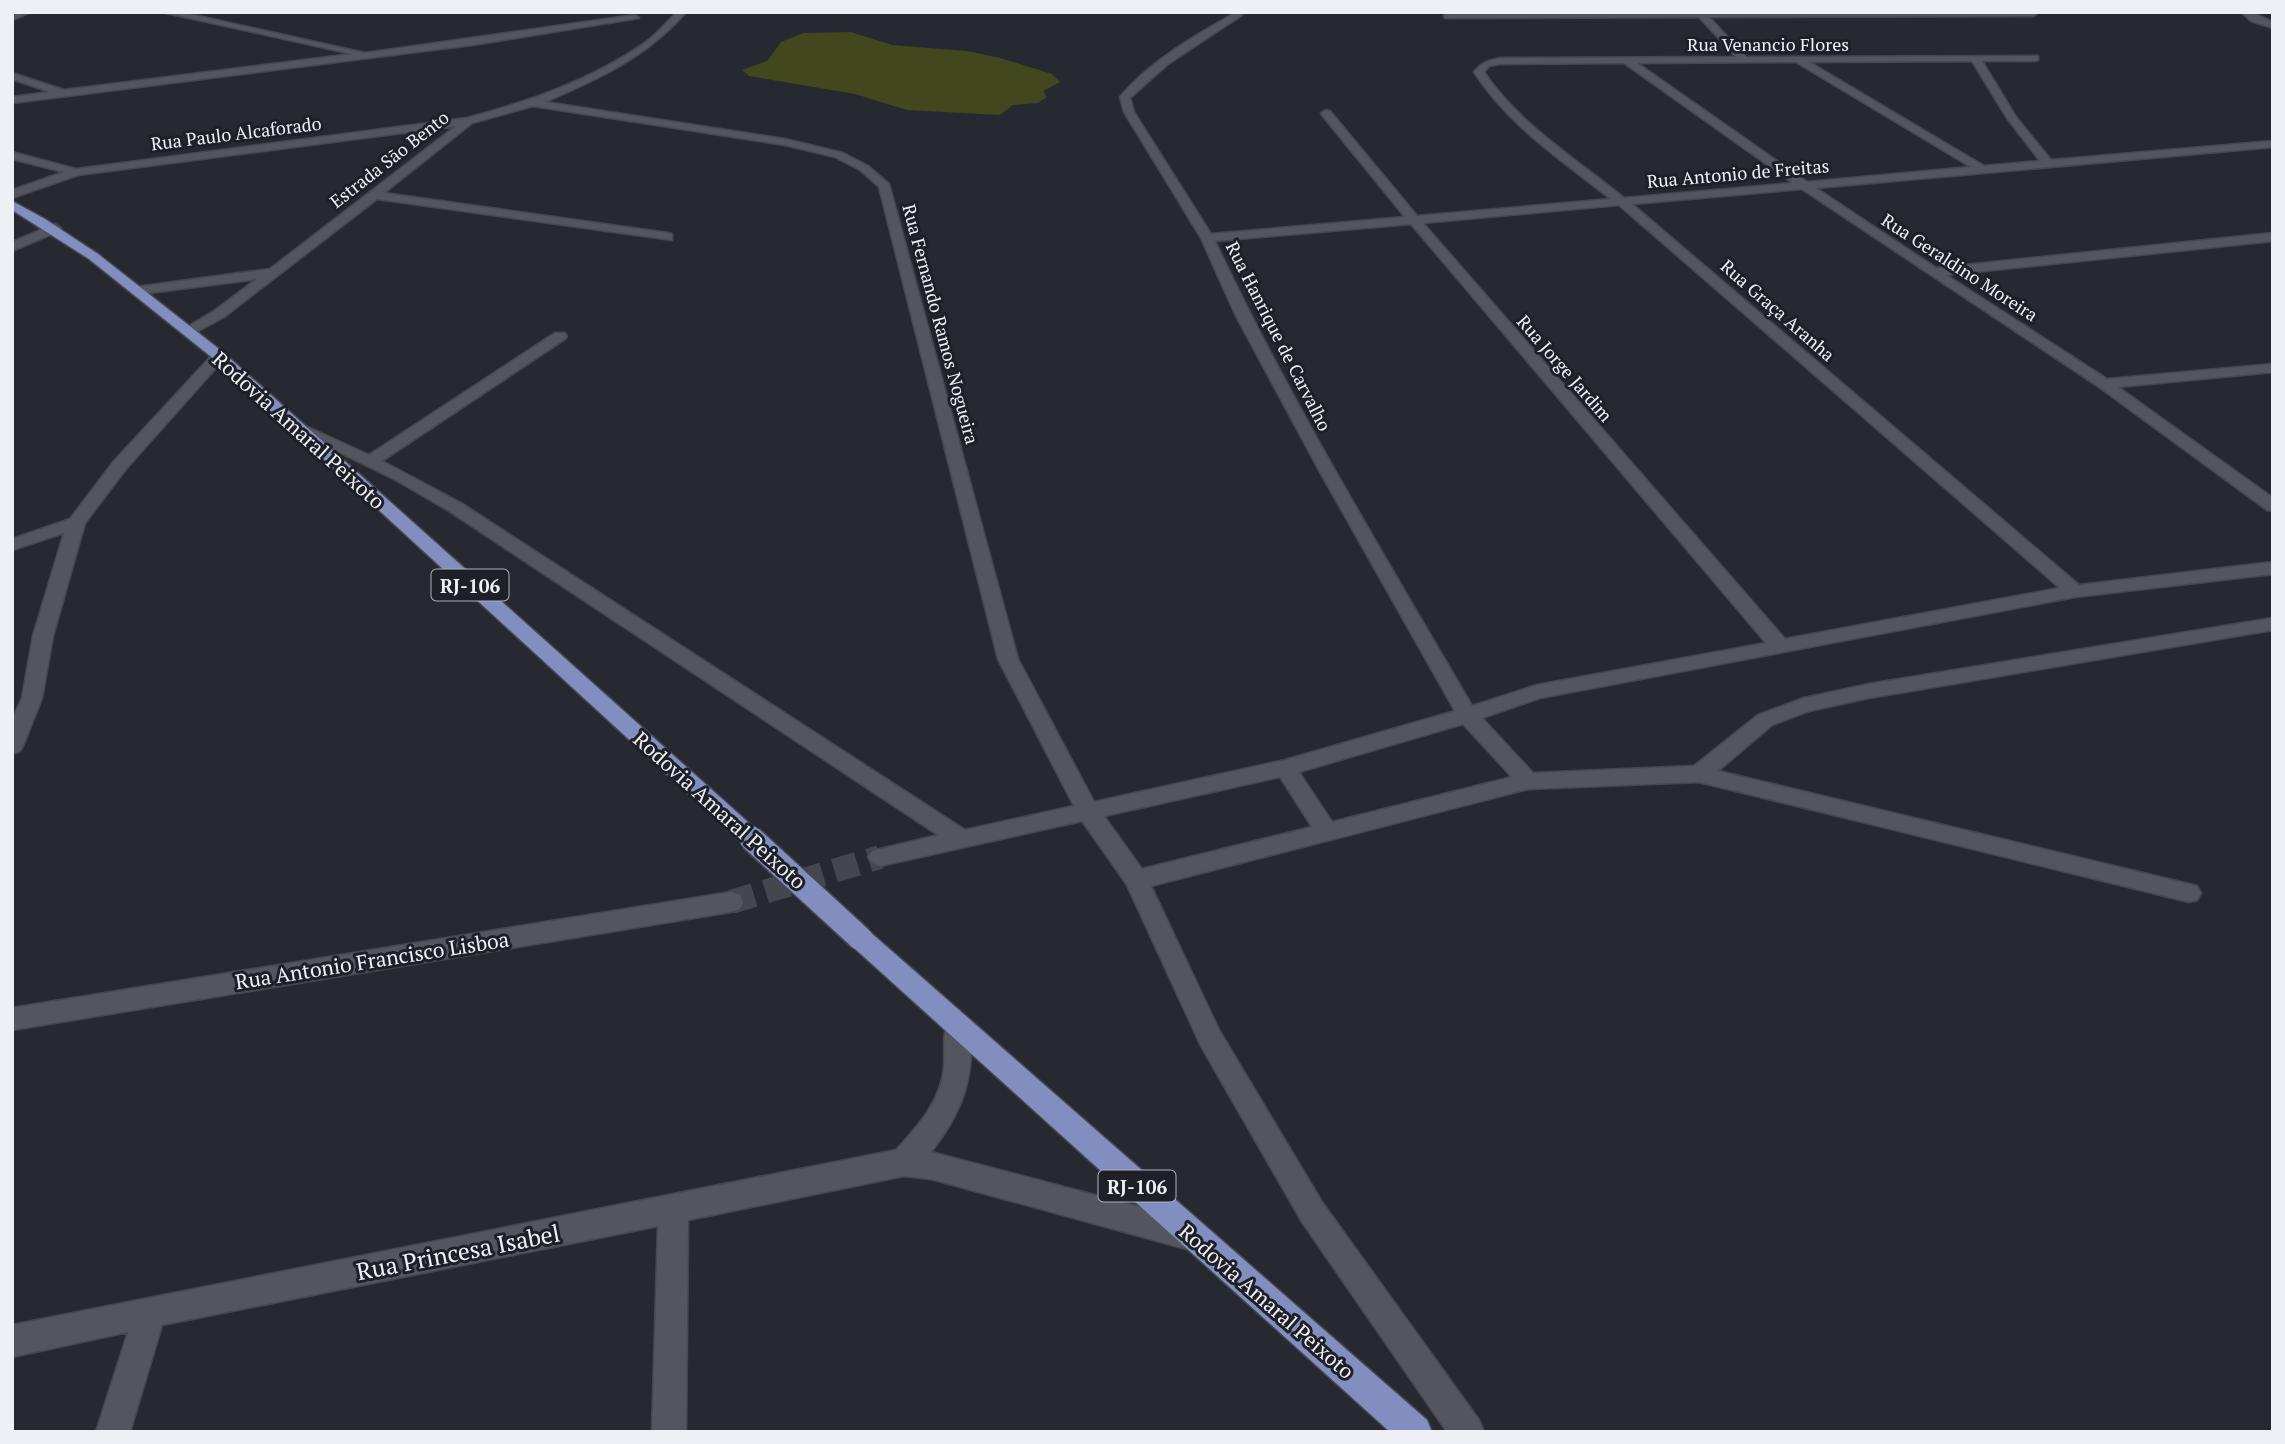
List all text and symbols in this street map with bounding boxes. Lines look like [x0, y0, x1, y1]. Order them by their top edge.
street label: Rua Venancio Flores [1687, 32, 1849, 56]
street label: Estrada São Bento [325, 105, 454, 213]
street label: Rua Paulo Alcaforado [149, 111, 323, 155]
street label: Rua Antonio de Freitas [1646, 153, 1830, 193]
street label: Rua Fernando Ramos Nogueira [897, 201, 985, 447]
street label: Rua Geraldino Moreira [1877, 208, 2043, 326]
street label: Rua Hanrique de Carvalho [1221, 237, 1337, 435]
street label: Rua Graça Aranha [1716, 254, 1840, 366]
street label: Rua Jorge Jardim [1512, 309, 1618, 427]
street label: Rodovia Amaral Peixoto [207, 345, 391, 515]
road number: RJ-106 [432, 570, 508, 600]
street label: Rodovia Amaral Peixoto [628, 725, 812, 895]
street label: Rua Antonio Francisco Lisboa [233, 924, 511, 995]
road number: RJ-106 [1098, 1170, 1176, 1202]
street label: Rua Princesa Isabel [354, 1217, 562, 1287]
street label: Rodovia Amaral Peixoto [1174, 1217, 1360, 1385]

